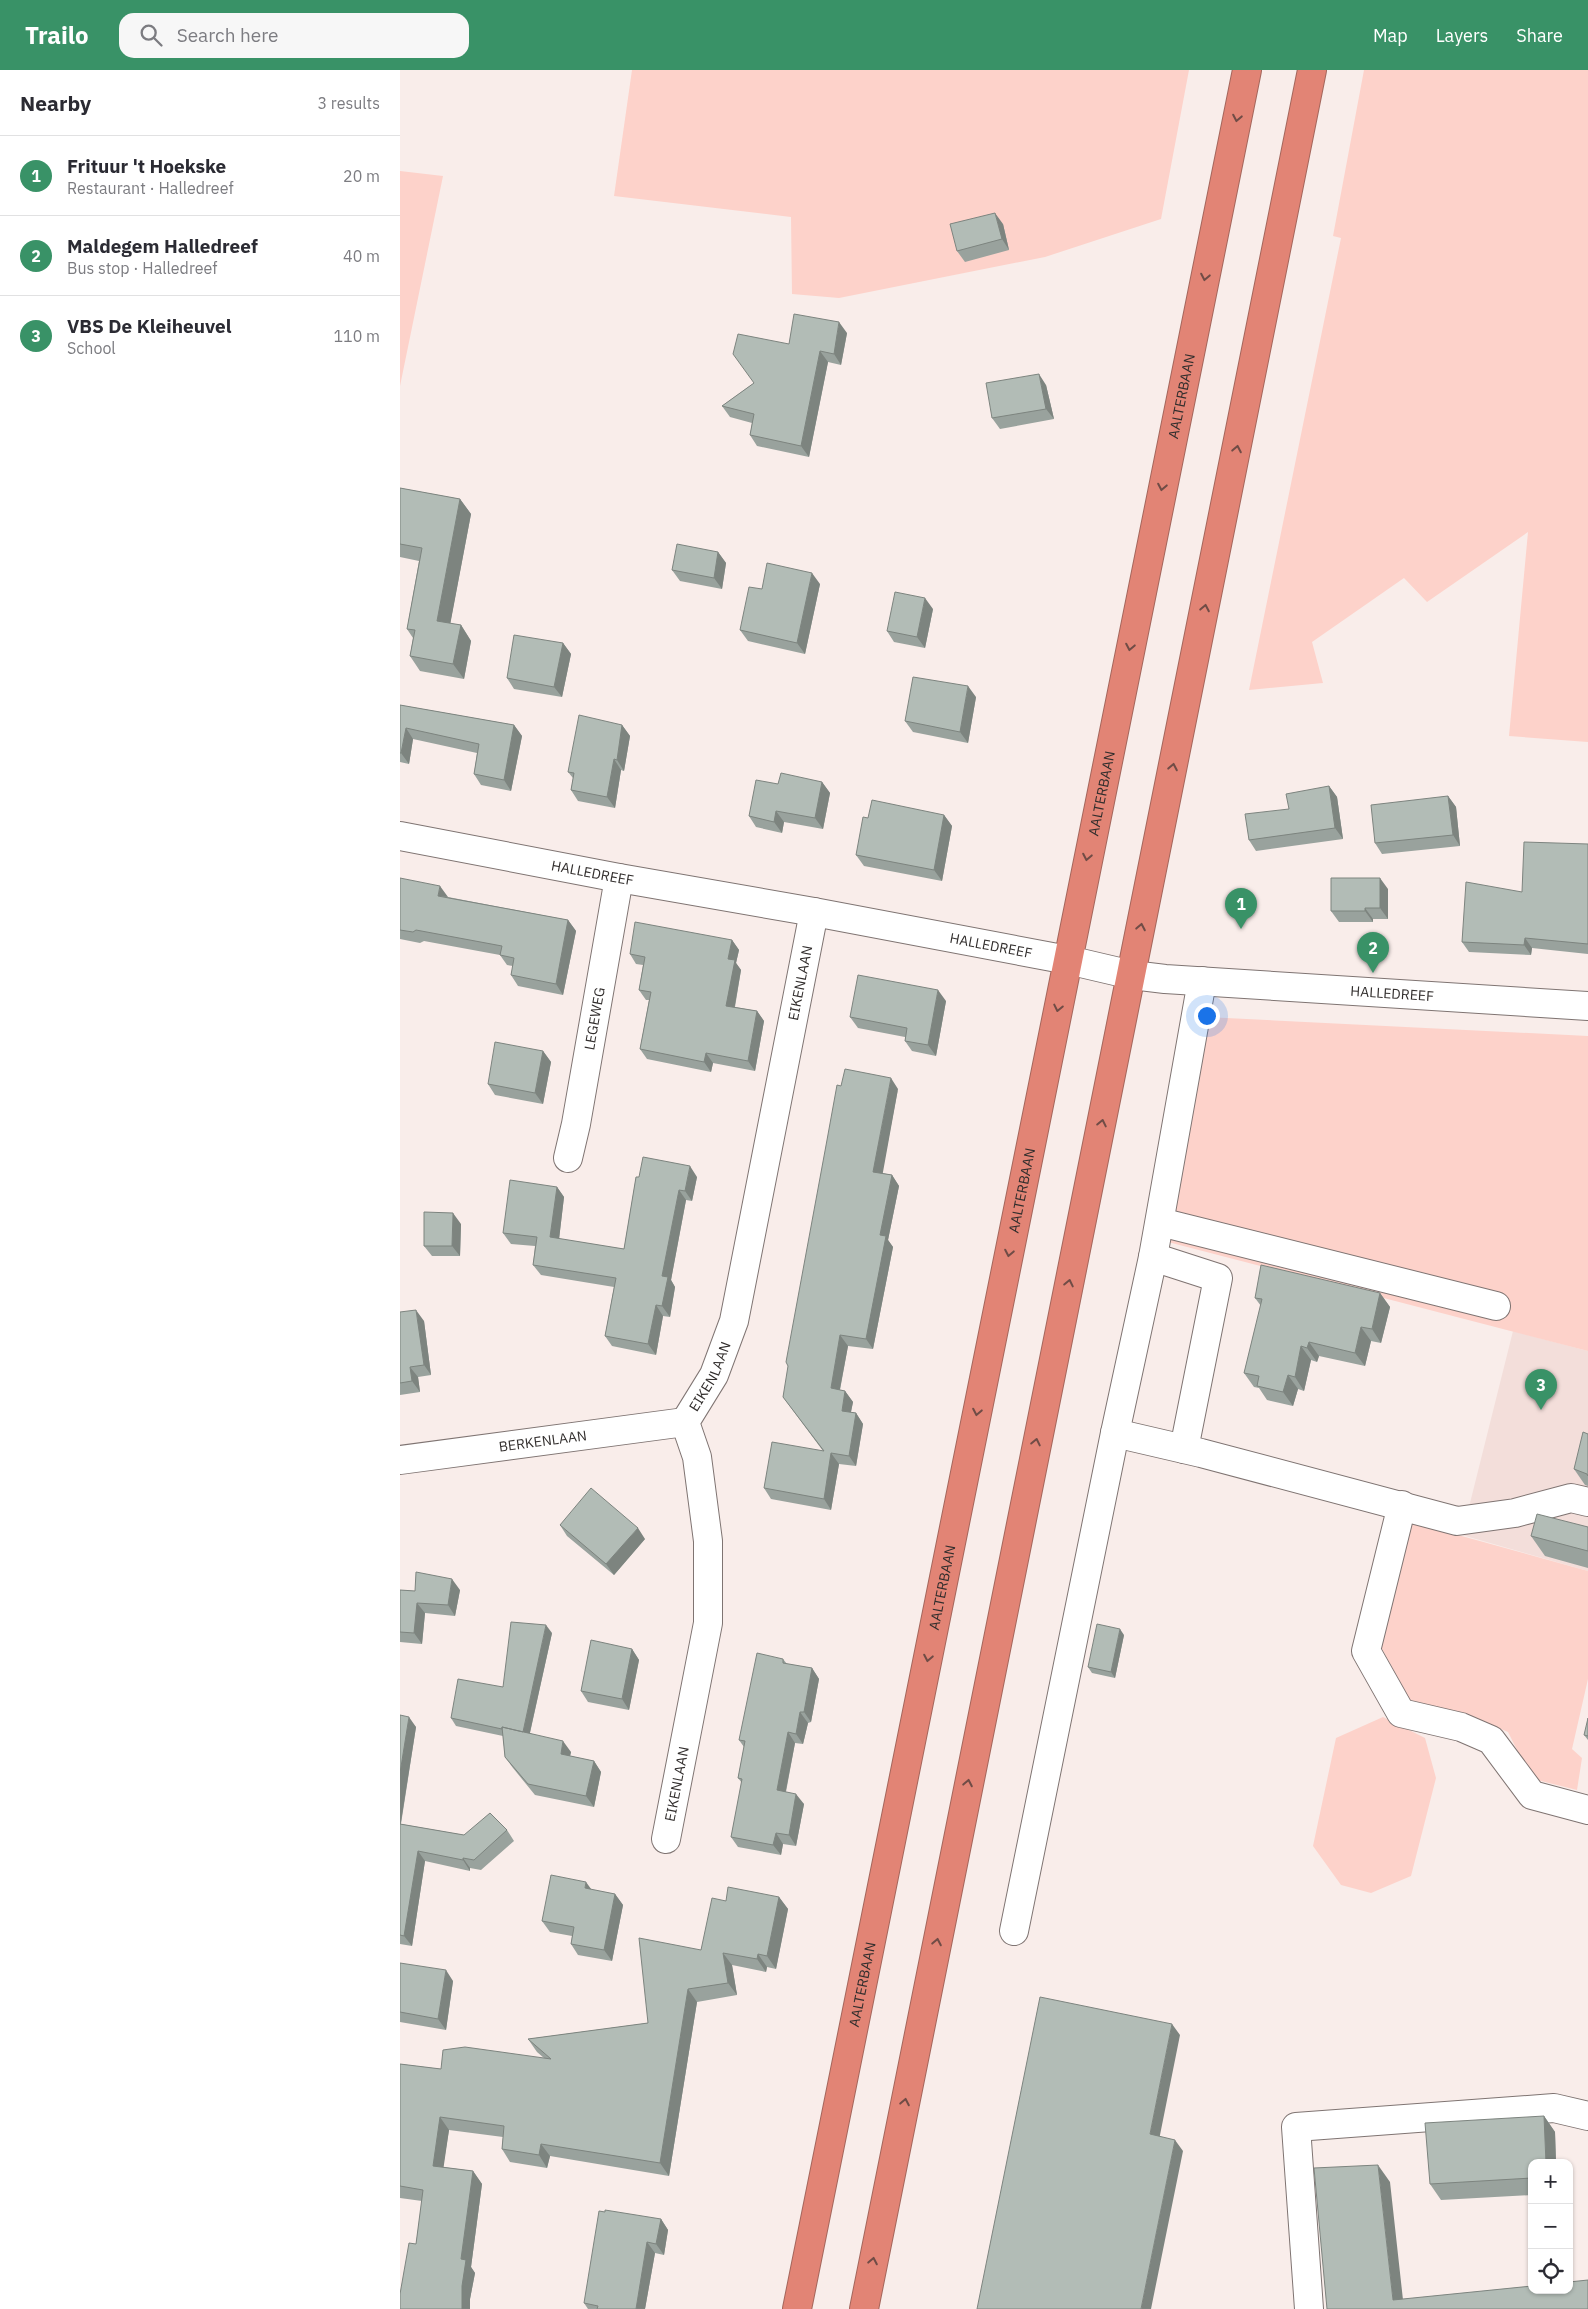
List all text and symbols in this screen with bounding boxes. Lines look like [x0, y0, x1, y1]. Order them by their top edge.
search box [119, 13, 469, 58]
text: Trailo [25, 19, 89, 51]
icon: search [137, 21, 165, 49]
text: Search here [177, 23, 278, 47]
text: Map [1373, 24, 1408, 47]
text: Layers [1436, 24, 1488, 47]
text: Share [1516, 24, 1563, 47]
text: Nearby [20, 89, 91, 117]
text: 3 results [317, 93, 380, 113]
one-way arrow [1232, 113, 1243, 122]
text: Frituur 't Hoekske [67, 154, 226, 178]
text: 1 [31, 166, 41, 186]
text: 20 m [343, 166, 380, 186]
text: Restaurant · Halledreef [67, 178, 234, 198]
text: Maldegem Halledreef [67, 234, 258, 258]
text: 2 [31, 246, 41, 266]
text: 40 m [343, 246, 380, 266]
text: Bus stop · Halledreef [67, 258, 217, 278]
one-way arrow [1200, 273, 1210, 281]
text: VBS De Kleiheuvel [67, 314, 232, 338]
text: 3 [31, 326, 41, 346]
text: 110 m [333, 326, 380, 346]
text: School [67, 338, 116, 358]
street label: AALTERBAAN [1164, 352, 1199, 440]
one-way arrow [1231, 444, 1242, 453]
one-way arrow [1157, 483, 1168, 492]
one-way arrow [1199, 604, 1210, 613]
one-way arrow [1125, 642, 1135, 651]
street label: AALTERBAAN [1084, 749, 1119, 837]
one-way arrow [1167, 763, 1178, 772]
one-way arrow [1082, 853, 1093, 862]
street label: HALLEDREEF [550, 856, 635, 889]
pin: 1 [1225, 888, 1257, 929]
one-way arrow [1135, 922, 1146, 931]
street label: HALLEDREEF [948, 929, 1034, 962]
pin: 2 [1357, 932, 1389, 973]
street label: EIKENLAAN [784, 944, 816, 1022]
street label: HALLEDREEF [1350, 982, 1435, 1005]
street label: LEGEWEG [580, 986, 609, 1051]
one-way arrow [1053, 1003, 1063, 1012]
your location [1194, 1003, 1220, 1029]
one-way arrow [1096, 1119, 1107, 1128]
street label: AALTERBAAN [1004, 1146, 1039, 1235]
one-way arrow [1005, 1249, 1015, 1258]
one-way arrow [1063, 1278, 1074, 1287]
street label: EIKENLAAN [685, 1339, 735, 1415]
pin: 3 [1525, 1369, 1557, 1410]
one-way arrow [973, 1408, 983, 1417]
street label: BERKENLAAN [498, 1426, 588, 1456]
one-way arrow [1031, 1437, 1041, 1446]
street label: AALTERBAAN [925, 1543, 959, 1632]
one-way arrow [923, 1653, 934, 1662]
street label: EIKENLAAN [661, 1745, 693, 1823]
one-way arrow [963, 1779, 973, 1787]
one-way arrow [931, 1938, 941, 1947]
street label: AALTERBAAN [845, 1940, 880, 2029]
one-way arrow [899, 2097, 910, 2106]
map controls [1528, 2159, 1573, 2294]
button: + [1528, 2159, 1573, 2204]
button: − [1528, 2204, 1573, 2249]
button: locate [1528, 2249, 1573, 2294]
one-way arrow [868, 2257, 878, 2266]

